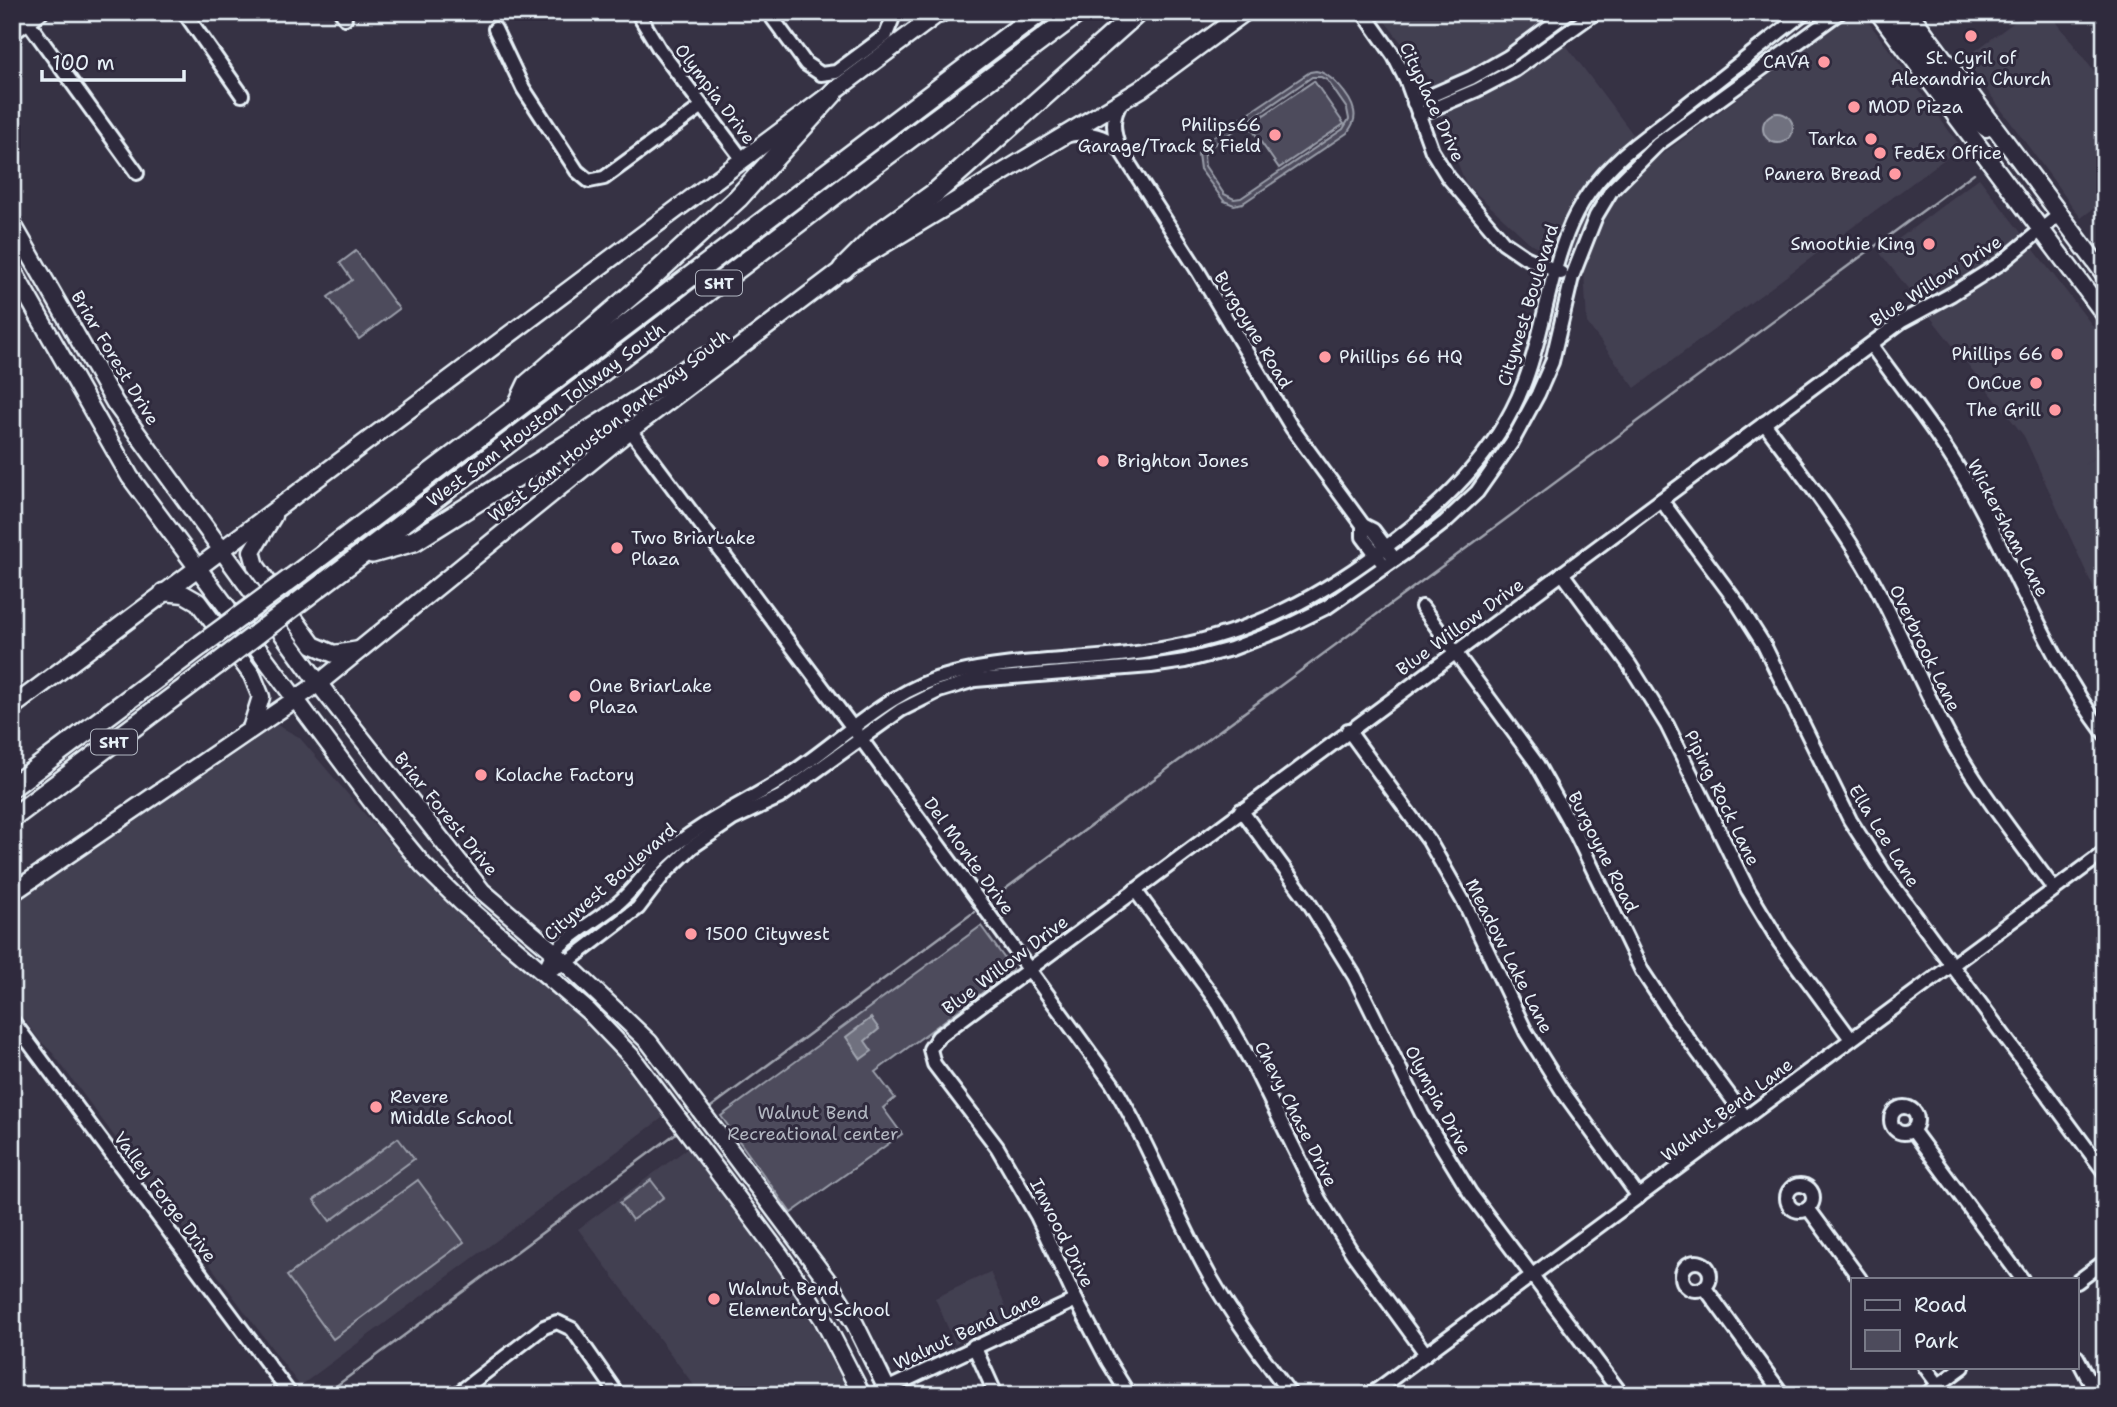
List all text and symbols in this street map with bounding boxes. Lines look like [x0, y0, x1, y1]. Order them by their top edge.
marker: St. Cyril of Alexandria Church [1963, 28, 1979, 44]
scale bar [42, 38, 184, 82]
street label: Cityplace Drive [1394, 38, 1470, 166]
street label: Olympia Drive [669, 39, 761, 149]
place label: St. Cyril of Alexandria Church [1891, 46, 2051, 91]
text: 100 m [52, 49, 115, 77]
place label: CAVA [1763, 50, 1810, 74]
marker: CAVA [1816, 54, 1832, 70]
place label: MOD Pizza [1868, 95, 1963, 119]
marker: MOD Pizza [1846, 99, 1862, 115]
place label: Philips66 Garage/Track & Field [1078, 113, 1261, 158]
marker: Philips66 Garage/Track & Field [1267, 127, 1283, 143]
place label: Tarka [1808, 127, 1857, 151]
marker: Tarka [1863, 131, 1879, 147]
place label: FedEx Office [1894, 141, 2002, 165]
marker: FedEx Office [1872, 145, 1888, 161]
place label: Panera Bread [1764, 162, 1881, 186]
marker: Panera Bread [1887, 166, 1903, 182]
street label: Citywest Boulevard [1492, 221, 1564, 389]
street label: Blue Willow Drive [1866, 230, 2006, 332]
place label: Smoothie King [1790, 232, 1915, 256]
marker: Smoothie King [1921, 236, 1937, 252]
street label: Burgoyne Road [1208, 267, 1298, 393]
road number: SHT [696, 270, 742, 296]
street label: Briar Forest Drive [65, 286, 165, 430]
street label: West Sam Houston Tollway South [422, 317, 670, 513]
street label: West Sam Houston Parkway South [483, 324, 735, 528]
place label: Phillips 66 [1951, 342, 2043, 366]
place label: Phillips 66 HQ [1339, 345, 1463, 369]
marker: Phillips 66 [2049, 346, 2065, 362]
marker: Phillips 66 HQ [1317, 349, 1333, 365]
place label: OnCue [1967, 371, 2022, 395]
marker: OnCue [2028, 375, 2044, 391]
place label: The Grill [1966, 398, 2042, 422]
marker: The Grill [2047, 402, 2063, 418]
place label: Brighton Jones [1117, 449, 1249, 473]
marker: Brighton Jones [1095, 453, 1111, 469]
street label: Wickersham Lane [1962, 455, 2054, 601]
place label: Two BriarLake Plaza [631, 526, 756, 571]
marker: Two BriarLake Plaza [609, 540, 625, 556]
street label: Blue Willow Drive [1391, 573, 1529, 681]
street label: Overbrook Lane [1884, 581, 1966, 715]
place label: One BriarLake Plaza [589, 674, 712, 719]
marker: One BriarLake Plaza [567, 688, 583, 704]
street label: Piping Rock Lane [1679, 726, 1765, 870]
road number: SHT [91, 730, 137, 754]
street label: Briar Forest Drive [389, 747, 503, 881]
place label: Kolache Factory [495, 763, 634, 787]
marker: Kolache Factory [473, 767, 489, 783]
street label: Ella Lee Lane [1843, 780, 1925, 892]
street label: Burgoyne Road [1562, 787, 1644, 917]
street label: Del Monte Drive [918, 792, 1020, 920]
street label: Citywest Boulevard [539, 818, 681, 946]
street label: Meadow Lake Lane [1460, 874, 1558, 1038]
street label: Blue Willow Drive [937, 910, 1073, 1020]
place label: 1500 Citywest [705, 922, 830, 946]
marker: 1500 Citywest [683, 926, 699, 942]
street label: Chevy Chase Drive [1249, 1037, 1343, 1191]
street label: Olympia Drive [1399, 1041, 1477, 1159]
street label: Walnut Bend Lane [1656, 1052, 1798, 1168]
place label: Revere Middle School [390, 1085, 514, 1130]
marker: Revere Middle School [368, 1099, 384, 1115]
park label: Walnut Bend Recreational center [727, 1101, 899, 1146]
street label: Valley Forge Drive [108, 1127, 222, 1267]
street label: Inwood Drive [1024, 1174, 1100, 1292]
place label: Walnut Bend Elementary School [728, 1277, 891, 1322]
legend [1851, 1278, 2078, 1368]
street label: Walnut Bend Lane [890, 1286, 1044, 1376]
marker: Walnut Bend Elementary School [706, 1291, 722, 1307]
text: Road [1914, 1291, 1967, 1319]
text: Park [1914, 1327, 1959, 1355]

